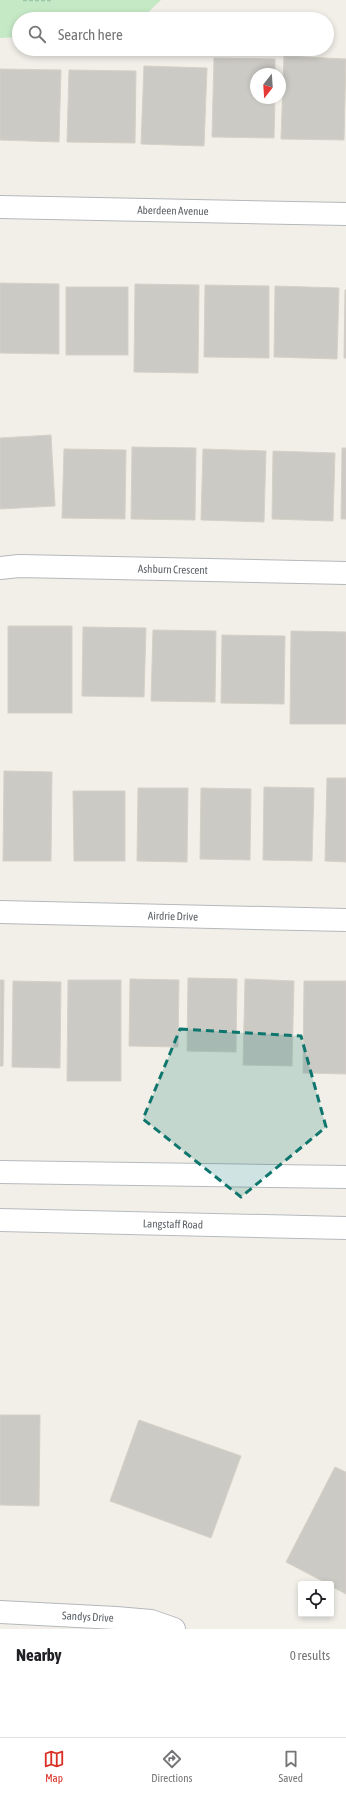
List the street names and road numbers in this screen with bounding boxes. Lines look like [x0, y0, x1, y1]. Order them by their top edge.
street label: Aberdeen Avenue [137, 204, 209, 217]
street label: Ashburn Crescent [138, 563, 208, 576]
street label: Airdrie Drive [148, 909, 198, 923]
street label: Langstaff Road [143, 1217, 203, 1231]
street label: Sandys Drive [62, 1609, 114, 1624]

